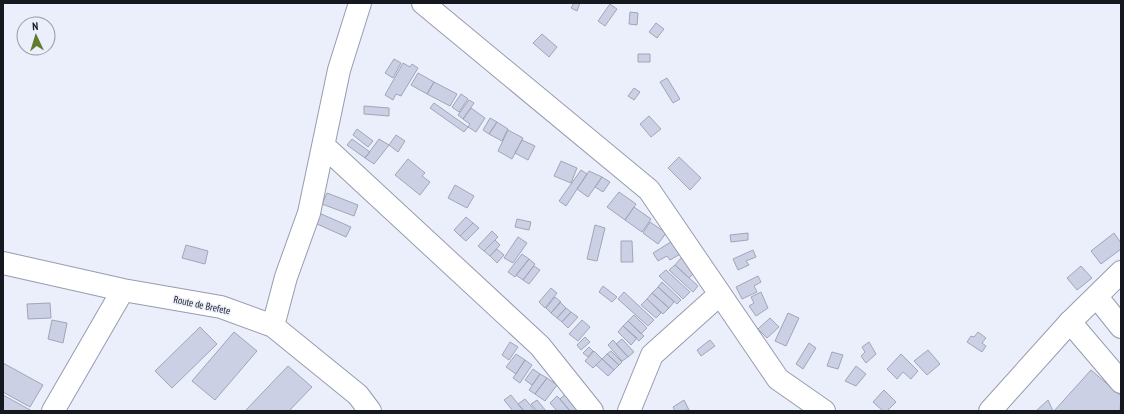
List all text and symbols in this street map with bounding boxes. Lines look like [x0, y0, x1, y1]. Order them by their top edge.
north arrow [16, 16, 56, 56]
text: N [32, 19, 39, 33]
street label: Route de Brefete [172, 293, 232, 317]

